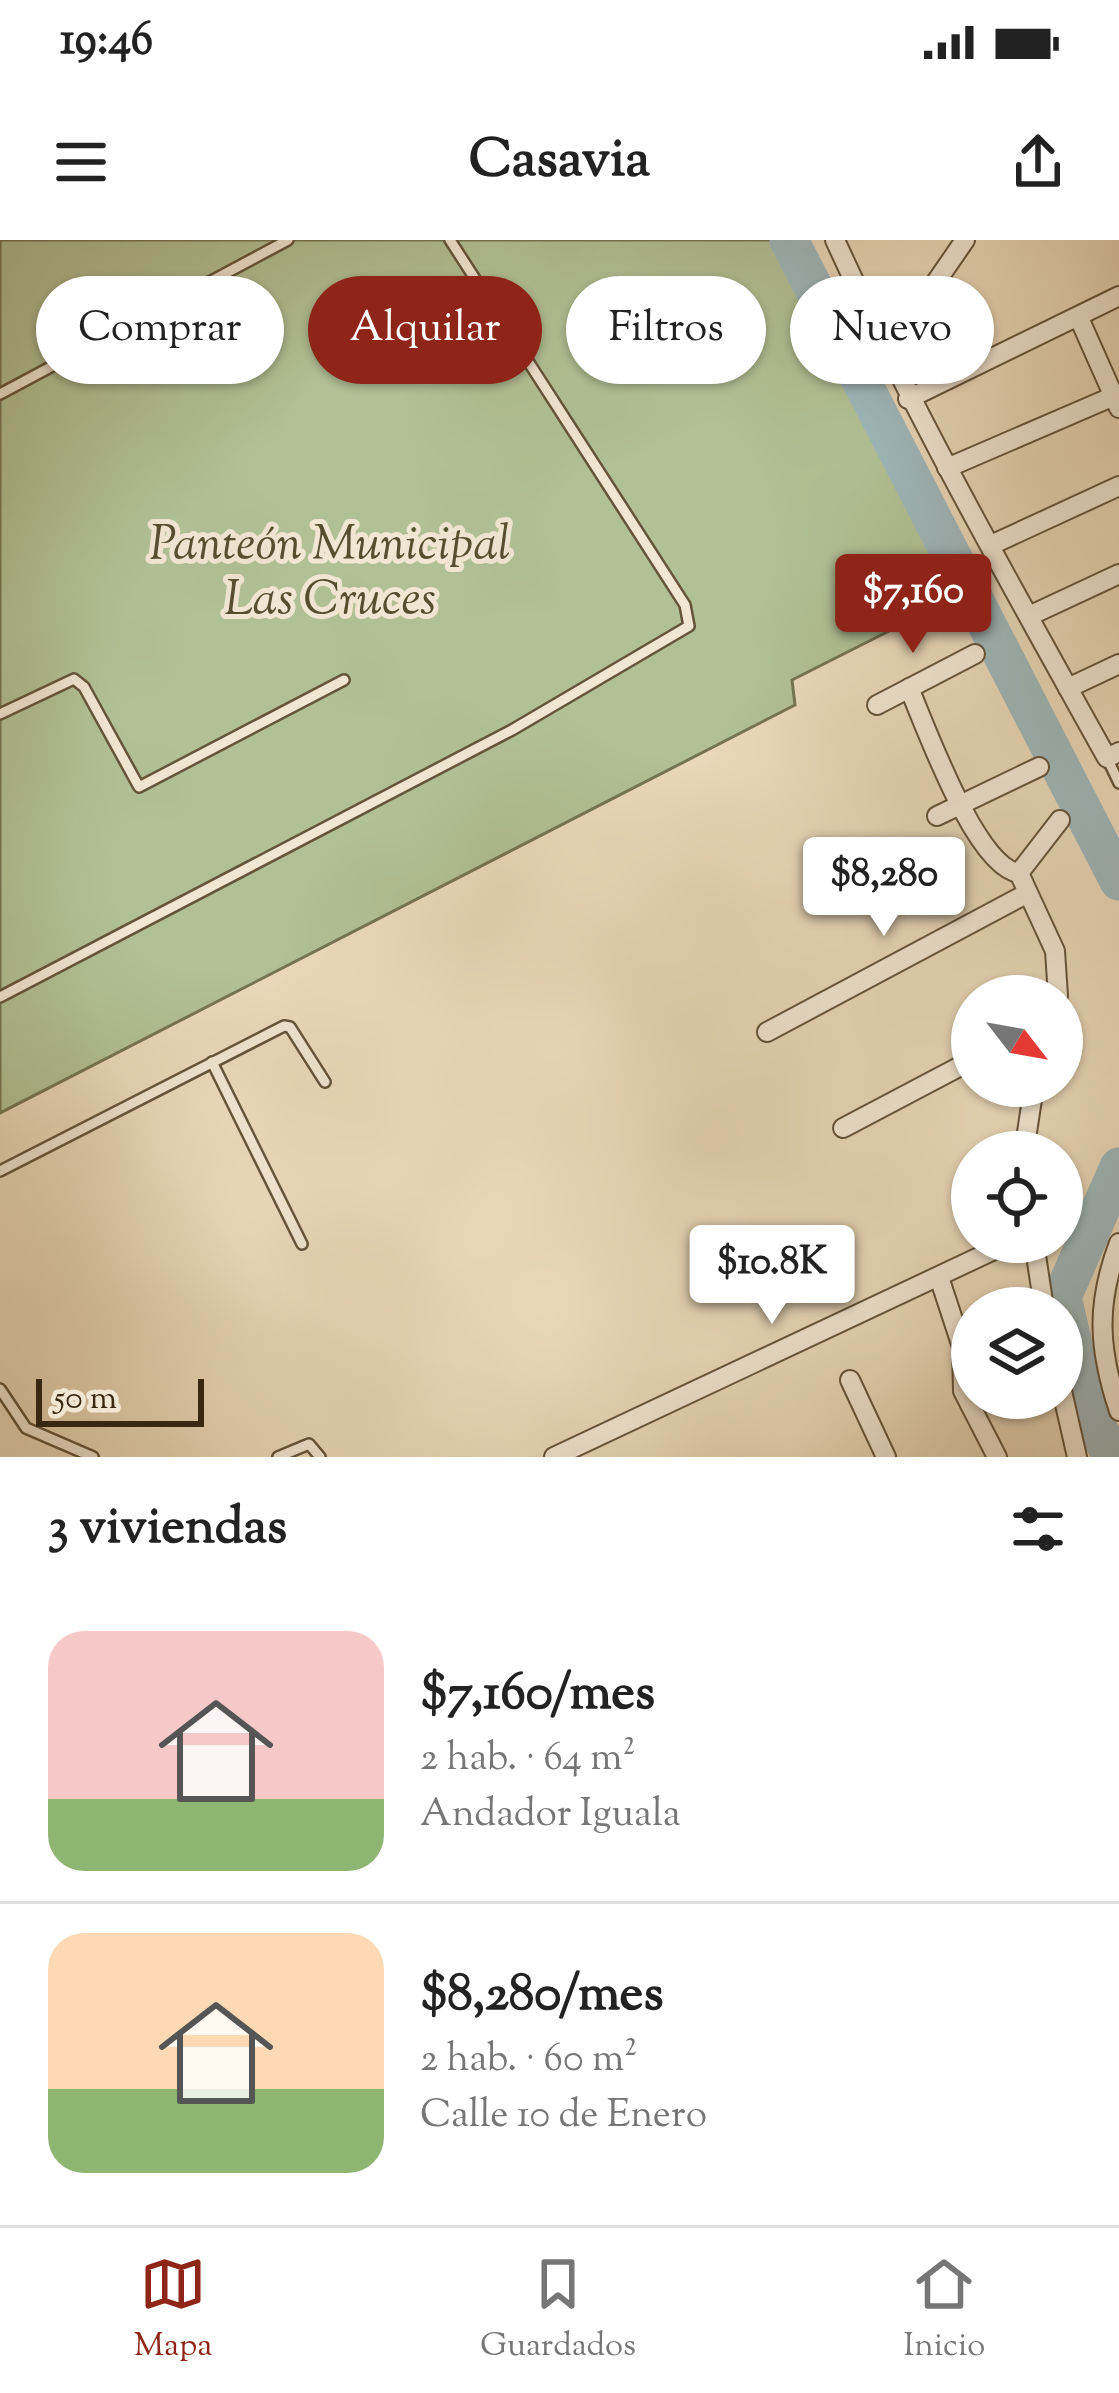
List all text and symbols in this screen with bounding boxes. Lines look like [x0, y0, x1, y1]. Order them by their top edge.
text: 19:46 [60, 10, 153, 75]
text: Casavia [469, 123, 650, 201]
icon: menu [48, 129, 114, 195]
icon: share [1005, 129, 1071, 195]
chip: Comprar [36, 276, 284, 384]
chip: Alquilar [308, 276, 542, 384]
chip: Filtros [566, 276, 766, 384]
chip: Nuevo [790, 276, 994, 384]
park label: Panteón Municipal Las Cruces [149, 512, 511, 636]
pin: $7,160 [815, 554, 1011, 656]
text: $7,160 [862, 565, 964, 621]
pin: $8,280 [786, 837, 982, 939]
text: $8,280 [830, 848, 938, 904]
north arrow [951, 975, 1083, 1107]
map controls [951, 975, 1083, 1419]
button: locate [951, 1131, 1083, 1263]
pin: $10.8K [674, 1225, 870, 1327]
text: $10.8K [717, 1236, 827, 1292]
button: layers [951, 1287, 1083, 1419]
scale bar [36, 1373, 204, 1426]
text: 50 m [54, 1376, 117, 1424]
text: 3 viviendas [48, 1493, 287, 1566]
icon: filters [1005, 1496, 1071, 1562]
text: $7,160/mes [420, 1659, 655, 1732]
icon: home [144, 1679, 288, 1823]
text: 2 hab. · 64 m² [420, 1732, 636, 1788]
text: Andador Iguala [420, 1788, 681, 1844]
text: $8,280/mes [420, 1960, 663, 2033]
icon: home [144, 1981, 288, 2125]
text: 2 hab. · 60 m² [420, 2033, 637, 2089]
text: Calle 10 de Enero [420, 2089, 707, 2145]
tab: Mapa [134, 2251, 213, 2371]
tab: Guardados [480, 2251, 636, 2371]
tab: Inicio [903, 2251, 985, 2371]

